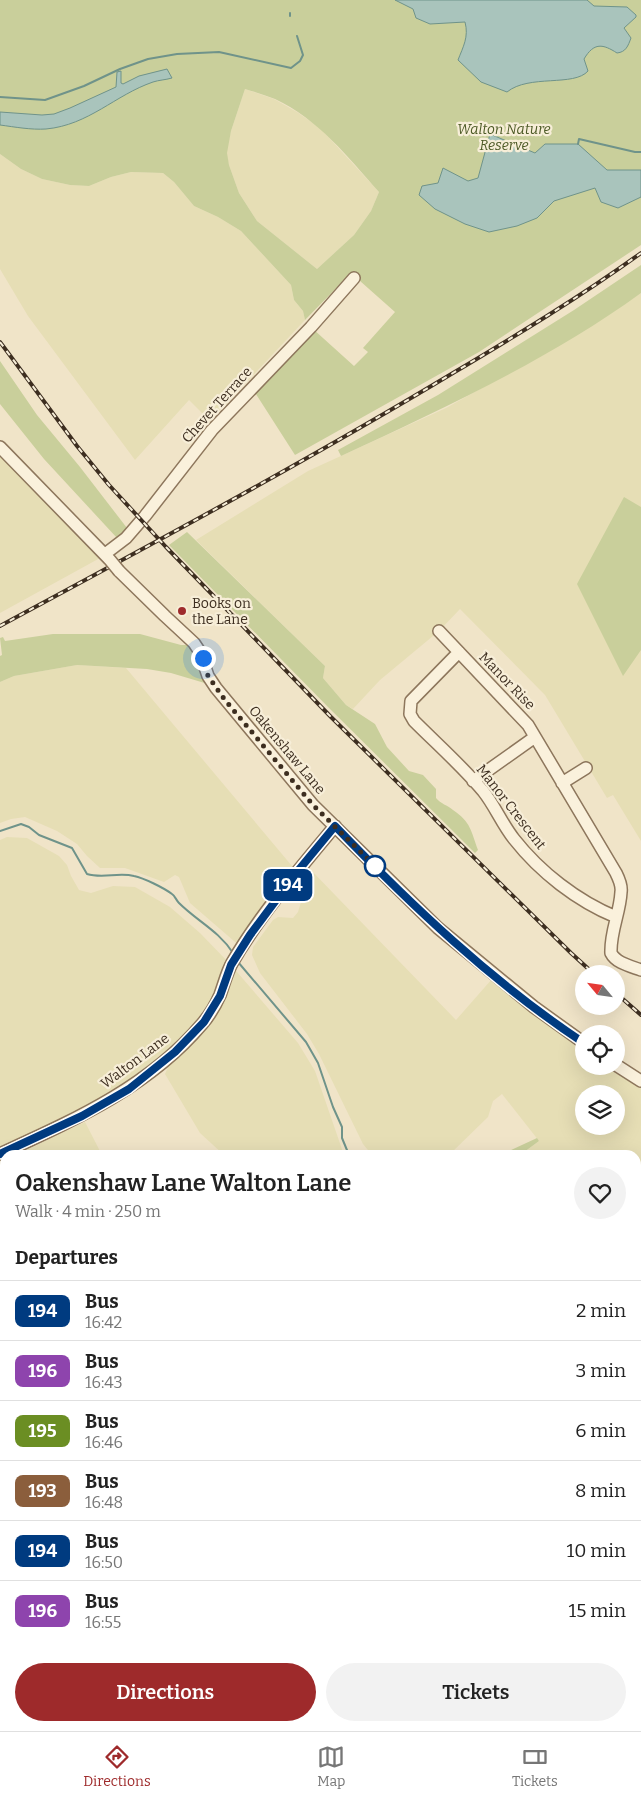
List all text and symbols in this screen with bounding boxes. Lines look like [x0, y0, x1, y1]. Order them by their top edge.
park label: Walton Nature Reserve [457, 121, 551, 154]
street label: Chevet Terrace [178, 363, 256, 447]
place label: Books on the Lane [192, 595, 251, 628]
marker: Books on the Lane [176, 605, 188, 617]
your location [191, 646, 216, 671]
street label: Manor Rise [475, 649, 539, 713]
street label: Oakenshaw Lane [245, 702, 329, 798]
street label: Manor Crescent [473, 761, 549, 853]
unlabelled marker [364, 855, 386, 877]
line badge: 194 [259, 869, 317, 901]
text: 194 [273, 874, 303, 896]
north arrow [575, 965, 625, 1015]
map controls [575, 965, 625, 1135]
button: locate [575, 1025, 625, 1075]
street label: Walton Lane [97, 1030, 173, 1092]
button: layers [575, 1085, 625, 1135]
button: heart [574, 1167, 626, 1219]
text: Oakenshaw Lane Walton Lane [15, 1169, 351, 1197]
text: Walk · 4 min · 250 m [15, 1202, 161, 1221]
text: Departures [15, 1246, 118, 1269]
text: Bus [85, 1290, 119, 1313]
text: 2 min [576, 1299, 626, 1322]
text: 194 [28, 1300, 57, 1322]
text: 16:42 [85, 1313, 122, 1332]
text: Bus [85, 1350, 119, 1373]
text: 3 min [576, 1359, 626, 1382]
text: 196 [28, 1360, 57, 1382]
text: 16:43 [85, 1373, 123, 1392]
text: Bus [85, 1410, 119, 1433]
text: 6 min [575, 1419, 626, 1442]
text: 195 [28, 1420, 57, 1442]
text: 16:46 [85, 1433, 123, 1452]
text: Bus [85, 1470, 119, 1493]
text: 8 min [575, 1479, 626, 1502]
text: 193 [28, 1480, 57, 1502]
text: 16:48 [85, 1493, 123, 1512]
text: Bus [85, 1530, 119, 1553]
text: 10 min [566, 1539, 626, 1562]
text: 194 [28, 1540, 57, 1562]
text: 16:50 [85, 1553, 123, 1572]
text: Bus [85, 1590, 119, 1613]
text: 15 min [569, 1599, 626, 1622]
text: 196 [28, 1600, 57, 1622]
text: 16:55 [85, 1613, 121, 1632]
button: Directions [15, 1663, 316, 1721]
button: Tickets [326, 1663, 626, 1721]
tab: Directions [83, 1743, 151, 1790]
tab: Map [317, 1743, 345, 1790]
tab: Tickets [512, 1743, 558, 1790]

